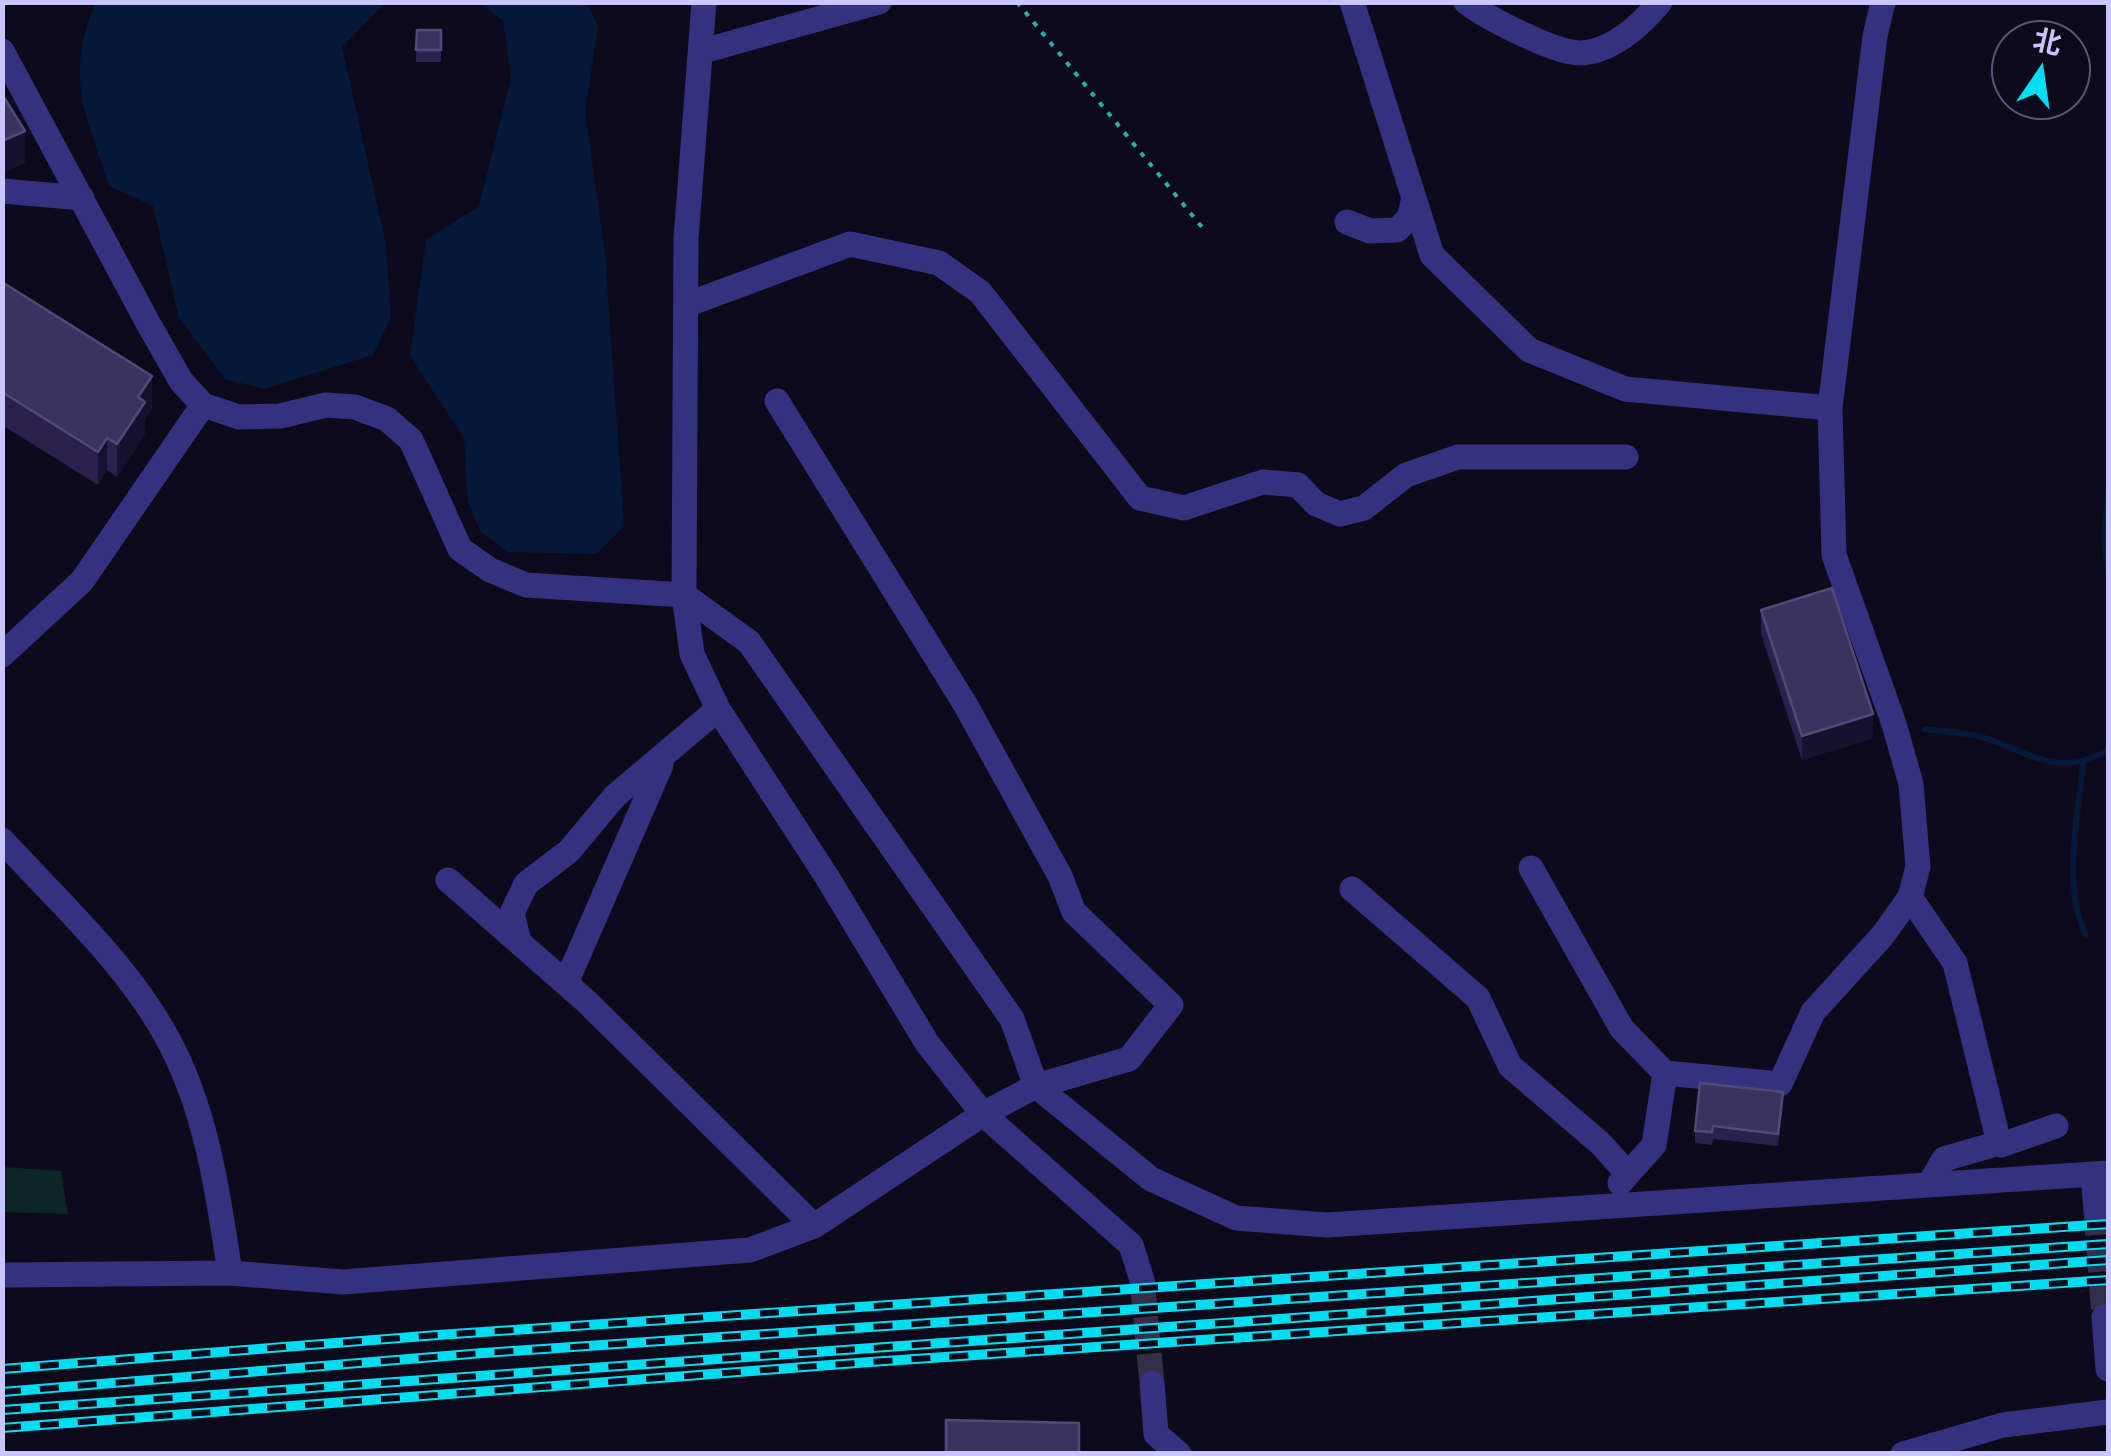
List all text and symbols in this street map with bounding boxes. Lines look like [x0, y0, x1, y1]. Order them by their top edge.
north arrow [1991, 20, 2091, 120]
text: 北 [2030, 23, 2065, 61]

